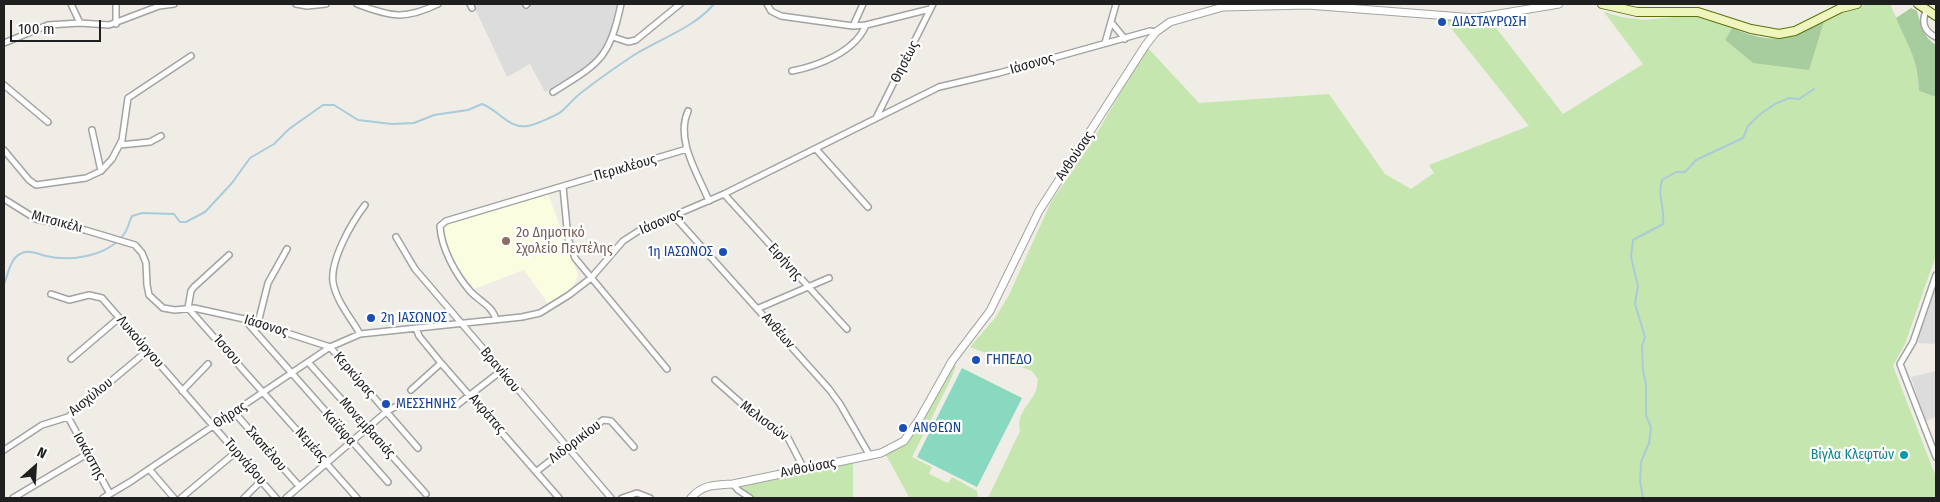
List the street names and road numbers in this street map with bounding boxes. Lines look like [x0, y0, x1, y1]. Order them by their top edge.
street label: Θησέως [887, 38, 923, 86]
street label: Ιάσονος [1008, 50, 1056, 78]
street label: Ανθούσας [1052, 128, 1098, 184]
street label: Περικλέους [592, 151, 658, 185]
street label: Ιάσονος [637, 205, 685, 239]
street label: Μιτσικέλι [30, 207, 84, 237]
street label: Ειρήνης [764, 240, 806, 284]
street label: Ανθέων [758, 310, 798, 352]
street label: Ιάσονος [242, 311, 290, 341]
street label: Λυκούργου [113, 313, 167, 371]
street label: Ίσσου [209, 331, 245, 369]
street label: Βρανίκου [476, 344, 524, 396]
street label: Κερκύρας [330, 349, 378, 401]
street label: Αισχύλου [66, 374, 116, 420]
street label: Ακράτας [465, 391, 509, 437]
street label: Μονεμβασιάς [335, 394, 399, 462]
street label: Μελισσών [736, 397, 792, 445]
street label: Θήρας [210, 398, 250, 432]
street label: Καϊάφα [319, 407, 359, 449]
street label: Λιδορικίου [546, 417, 604, 467]
street label: Σκοπέλου [242, 423, 290, 475]
street label: Νεμέας [291, 424, 331, 466]
street label: Ιοκάστης [69, 429, 109, 483]
street label: Τυρνάβου [220, 435, 270, 489]
street label: Ανθούσας [779, 454, 837, 482]

